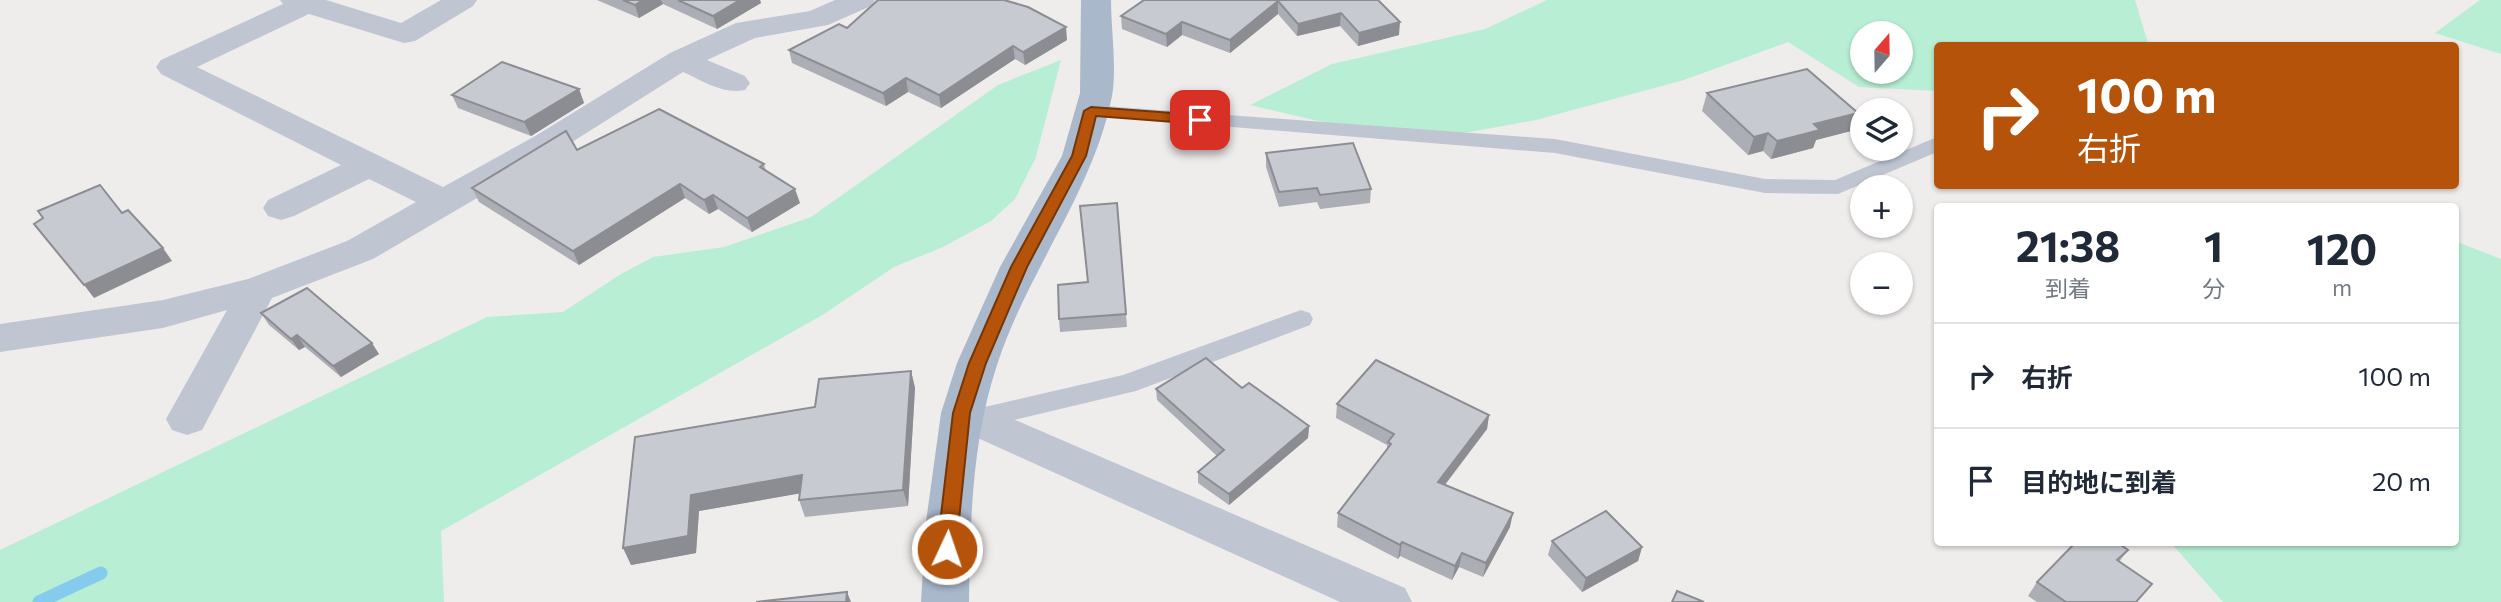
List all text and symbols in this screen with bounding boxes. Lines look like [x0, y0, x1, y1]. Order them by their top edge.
north arrow [1850, 21, 1913, 84]
map controls [1850, 21, 1913, 315]
text: 100 m [2077, 63, 2216, 123]
icon: right [1962, 70, 2053, 161]
pin [1170, 90, 1230, 150]
button: layers [1850, 98, 1913, 161]
icon: arrive [1181, 101, 1219, 139]
text: 右折 [2077, 127, 2141, 167]
button: + [1850, 175, 1913, 238]
text: 21:38 [2016, 219, 2120, 271]
text: 1 [2204, 219, 2223, 271]
text: 120 [2307, 222, 2377, 274]
button: − [1850, 252, 1913, 315]
text: m [2332, 273, 2352, 301]
text: 到着 [2045, 274, 2091, 302]
text: 分 [2202, 274, 2225, 302]
icon: right [1962, 357, 2000, 395]
text: 100 m [2358, 360, 2431, 391]
text: 右折 [2021, 361, 2073, 392]
icon: arrive [1962, 462, 2000, 500]
text: 20 m [2372, 465, 2431, 496]
text: 目的地に到着 [2021, 466, 2177, 497]
position arrow [910, 512, 984, 586]

